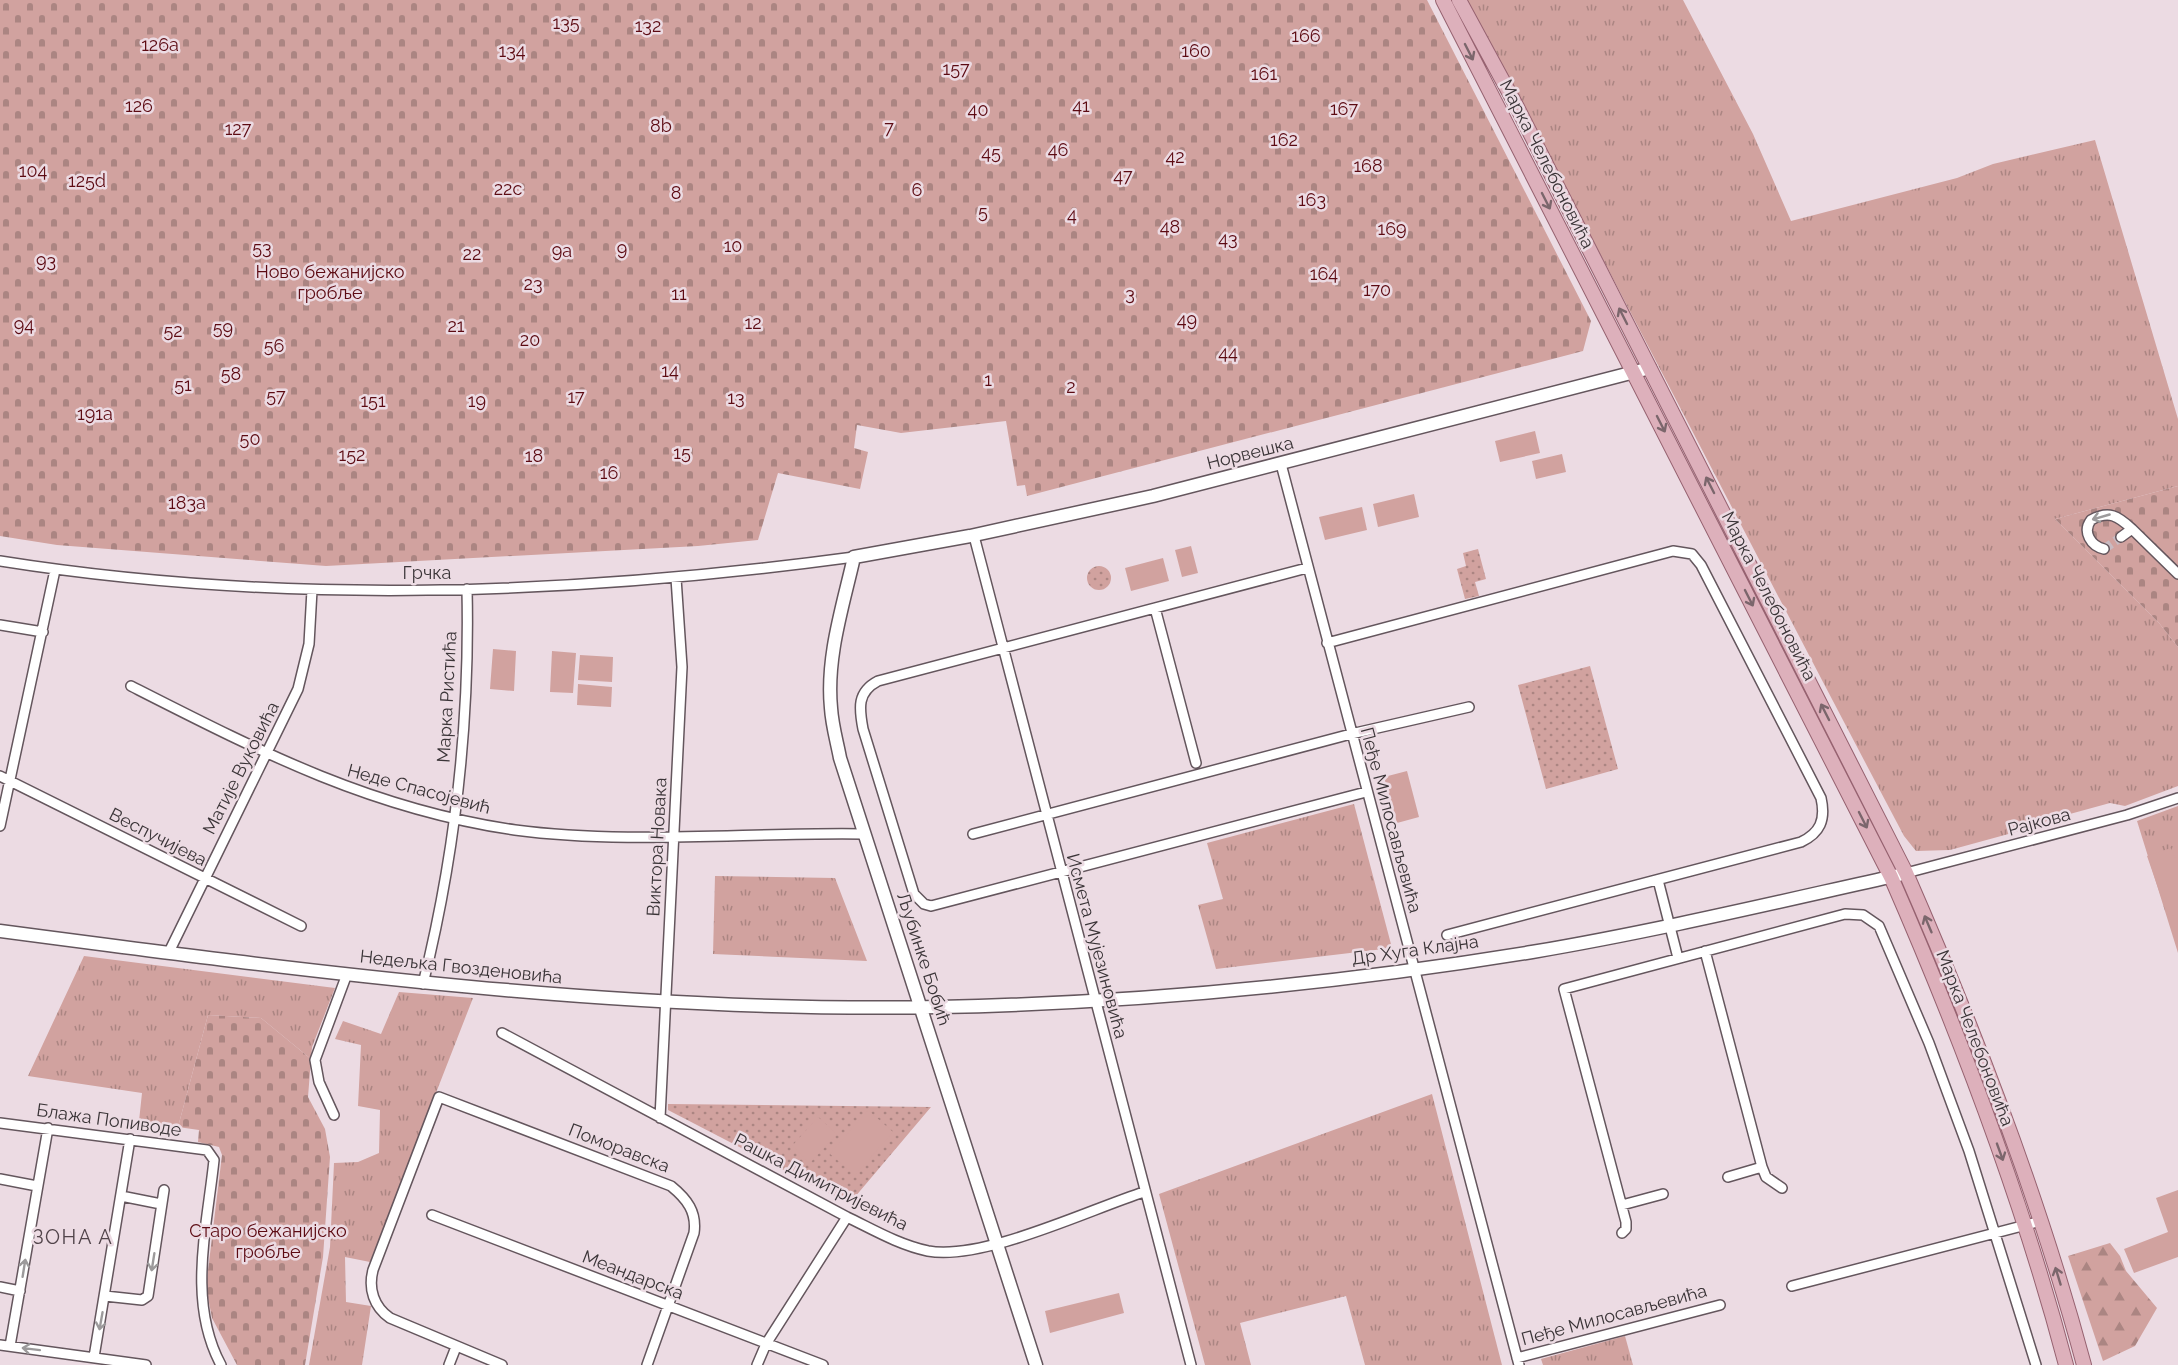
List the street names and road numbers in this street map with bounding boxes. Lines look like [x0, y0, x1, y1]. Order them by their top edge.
street label: Марка Челебоновића [1496, 76, 1599, 252]
street label: Норвешка [1204, 432, 1295, 473]
street label: Марка Челебоновића [1718, 508, 1821, 684]
street label: Грчка [403, 562, 451, 583]
street label: Марка Ристића [433, 631, 460, 763]
street label: Матије Вуковића [198, 698, 283, 838]
street label: Пеђе Милосављевића [1357, 725, 1426, 915]
street label: Неде Спасојевић [345, 759, 493, 818]
street label: Виктора Новака [642, 777, 671, 917]
street label: Веспучијева [106, 803, 210, 870]
street label: Рајкова [2005, 803, 2072, 840]
street label: Исмета Мујезиновића [1063, 851, 1132, 1041]
street label: Љубинке Бобић [893, 890, 956, 1028]
street label: Др Хуга Клајна [1350, 930, 1480, 969]
street label: Недељка Гвозденовића [359, 945, 563, 988]
street label: Марка Челебоновића [1932, 947, 2019, 1129]
street label: Блажа Попиводе [35, 1099, 183, 1140]
street label: Поморавска [566, 1119, 673, 1176]
street label: Рашка Димитријевића [731, 1129, 912, 1235]
street label: Меандарска [580, 1246, 687, 1303]
street label: Пеђе Милосављевића [1519, 1280, 1709, 1349]

